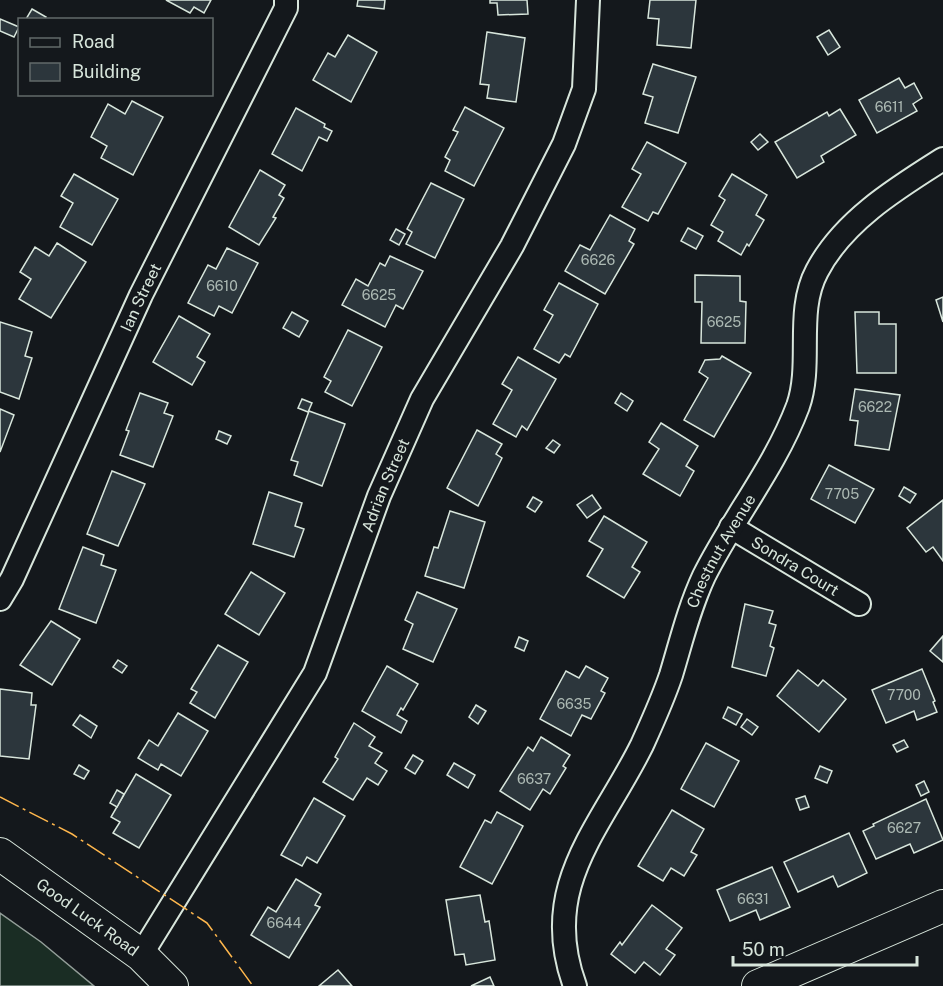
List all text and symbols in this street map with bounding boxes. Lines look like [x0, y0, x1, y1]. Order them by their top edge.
legend [18, 18, 213, 96]
text: Road [72, 31, 115, 52]
text: Building [72, 61, 141, 82]
house number: 6611 [875, 99, 903, 115]
house number: 6626 [581, 252, 615, 268]
street label: Ian Street [116, 260, 165, 334]
house number: 6610 [206, 278, 238, 294]
house number: 6625 [362, 287, 396, 303]
house number: 6625 [707, 314, 741, 330]
house number: 6622 [858, 399, 892, 415]
street label: Adrian Street [357, 435, 413, 534]
house number: 7705 [825, 486, 859, 502]
street label: Chestnut Avenue [683, 490, 759, 610]
street label: Sondra Court [748, 532, 843, 599]
house number: 7700 [887, 687, 921, 703]
house number: 6635 [556, 696, 592, 712]
house number: 6637 [517, 771, 551, 787]
house number: 6627 [887, 820, 921, 836]
street label: Good Luck Road [33, 874, 143, 960]
house number: 6631 [737, 891, 769, 907]
house number: 6644 [267, 915, 302, 931]
scale bar [733, 929, 918, 967]
text: 50 m [742, 939, 785, 960]

